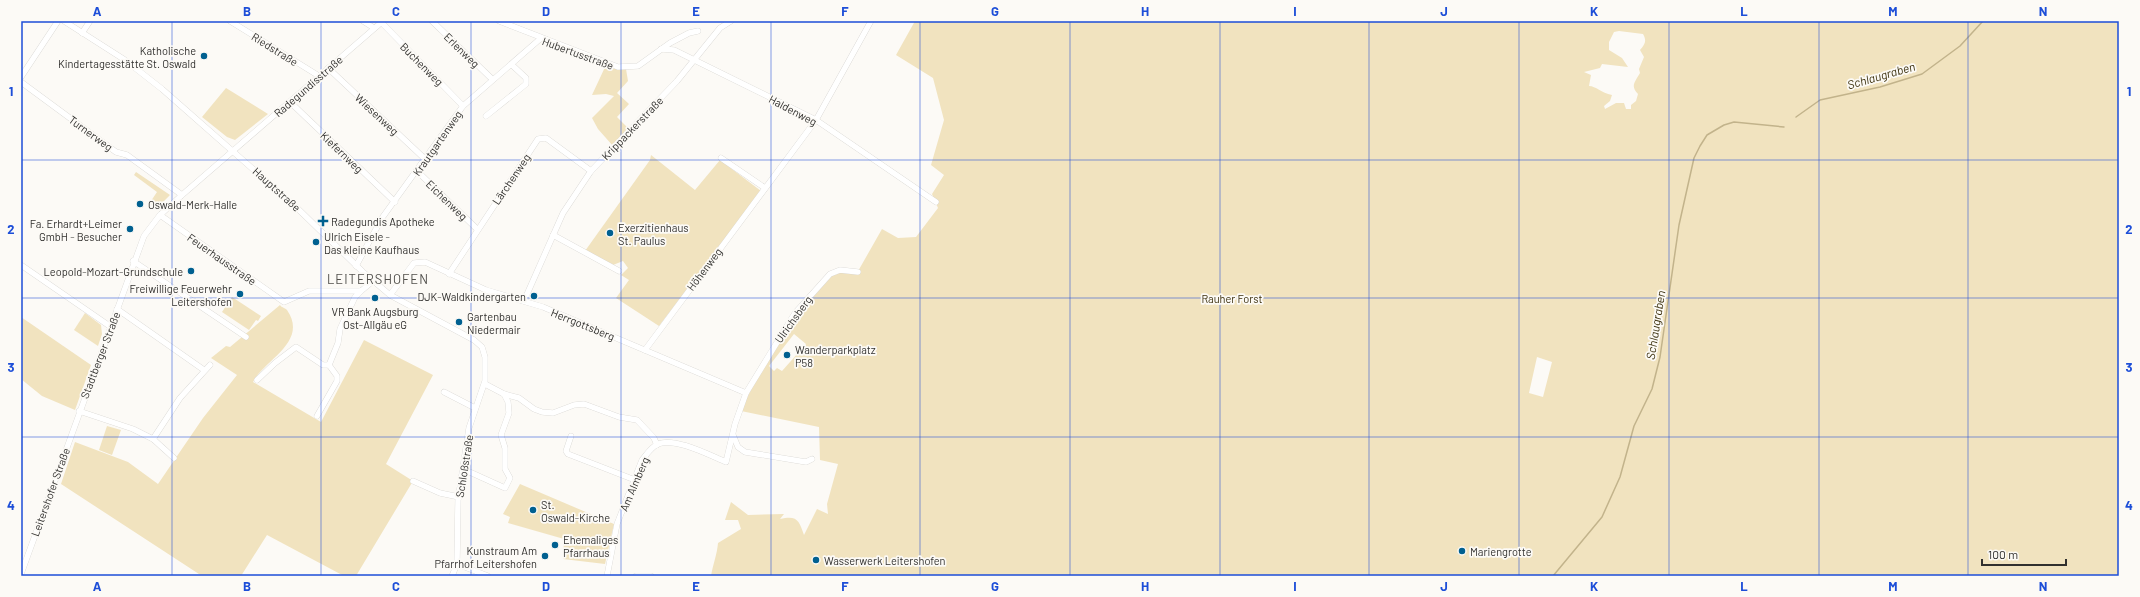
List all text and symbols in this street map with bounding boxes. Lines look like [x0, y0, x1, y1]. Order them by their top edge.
text: A [93, 3, 102, 19]
text: B [243, 3, 251, 19]
text: C [392, 3, 400, 19]
text: D [542, 3, 550, 19]
text: E [692, 3, 700, 19]
text: F [841, 3, 849, 19]
text: G [991, 3, 999, 19]
text: H [1141, 3, 1149, 19]
text: I [1293, 3, 1297, 19]
text: J [1440, 3, 1448, 19]
text: K [1590, 3, 1598, 19]
text: L [1740, 3, 1748, 19]
text: M [1888, 3, 1898, 19]
text: N [2039, 3, 2047, 19]
street label: Riedstraße [249, 30, 301, 68]
street label: Erlenweg [442, 30, 483, 70]
street label: Hubertusstraße [541, 34, 616, 72]
street label: Buchenweg [398, 40, 446, 88]
place label: Katholische Kindertagesstätte St. Oswald [58, 44, 196, 70]
marker: Katholische Kindertagesstätte St. Oswald [199, 51, 209, 61]
street label: Radegundisstraße [271, 53, 345, 119]
water label: Schlaugraben [1846, 59, 1916, 91]
text: 1 [9, 83, 13, 99]
text: 1 [2127, 83, 2131, 99]
street label: Wiesenweg [353, 91, 402, 137]
street label: Haldenweg [767, 92, 819, 128]
street label: Krippackerstraße [598, 94, 666, 162]
street label: Krautgartenweg [410, 108, 464, 178]
street label: Turnerweg [66, 113, 116, 153]
street label: Kiefernweg [318, 129, 366, 175]
street label: Lärchenweg [489, 151, 533, 207]
street label: Hauptstraße [250, 164, 304, 214]
street label: Eichenweg [424, 177, 470, 223]
place label: Oswald-Merk-Halle [148, 198, 237, 211]
marker: Oswald-Merk-Halle [135, 199, 145, 209]
place label: Radegundis Apotheke [331, 215, 435, 228]
marker: Radegundis Apotheke [318, 216, 328, 226]
place label: Fa. Erhardt+Leimer GmbH - Besucher [30, 217, 122, 243]
text: 2 [7, 221, 15, 237]
place label: Exerzitienhaus St. Paulus [618, 221, 689, 247]
text: 2 [2125, 221, 2133, 237]
marker: Fa. Erhardt+Leimer GmbH - Besucher [125, 224, 135, 234]
marker: Exerzitienhaus St. Paulus [605, 228, 615, 238]
street label: Feuerhausstraße [185, 230, 259, 288]
place label: Ulrich Eisele - Das kleine Kaufhaus [324, 230, 419, 256]
marker: Ulrich Eisele - Das kleine Kaufhaus [311, 237, 321, 247]
street label: Höhenweg [684, 245, 724, 293]
place label: Leopold-Mozart-Grundschule [44, 265, 183, 278]
marker: Leopold-Mozart-Grundschule [186, 266, 196, 276]
district label: LEITERSHOFEN [327, 271, 429, 287]
place label: Freiwillige Feuerwehr Leitershofen [129, 282, 232, 308]
marker: Freiwillige Feuerwehr Leitershofen [235, 289, 245, 299]
water label: Schlaugraben [1643, 289, 1667, 361]
place label: DJK-Waldkindergarten [417, 290, 526, 303]
marker: DJK-Waldkindergarten [529, 291, 539, 301]
park label: Rauher Forst [1201, 292, 1263, 305]
marker: VR Bank Augsburg Ost-Allgäu eG [370, 293, 380, 303]
street label: Ulrichsberg [772, 293, 814, 345]
place label: VR Bank Augsburg Ost-Allgäu eG [332, 305, 419, 331]
street label: Herrgottsberg [549, 305, 617, 343]
street label: Stadtberger Straße [77, 310, 123, 400]
place label: Gartenbau Niedermair [467, 310, 521, 336]
marker: Gartenbau Niedermair [454, 317, 464, 327]
place label: Wanderparkplatz P58 [795, 343, 876, 369]
marker: Wanderparkplatz P58 [782, 350, 792, 360]
text: 3 [7, 359, 15, 375]
text: 3 [2125, 359, 2133, 375]
street label: Schloßstraße [453, 434, 475, 498]
street label: Leitershofer Straße [28, 446, 72, 538]
street label: Am Almberg [617, 455, 651, 513]
text: 4 [7, 497, 15, 513]
text: 4 [2125, 497, 2133, 513]
place label: St. Oswald-Kirche [541, 498, 610, 524]
marker: St. Oswald-Kirche [528, 505, 538, 515]
place label: Ehemaliges Pfarrhaus [563, 533, 618, 559]
marker: Ehemaliges Pfarrhaus [550, 540, 560, 550]
scale bar [1982, 541, 2066, 567]
place label: Kunstraum Am Pfarrhof Leitershofen [434, 544, 537, 570]
place label: Mariengrotte [1470, 545, 1532, 558]
marker: Mariengrotte [1457, 546, 1467, 556]
text: 100 m [1988, 547, 2018, 561]
marker: Kunstraum Am Pfarrhof Leitershofen [540, 551, 550, 561]
place label: Wasserwerk Leitershofen [824, 554, 946, 567]
marker: Wasserwerk Leitershofen [811, 555, 821, 565]
text: A [93, 578, 102, 594]
text: B [243, 578, 251, 594]
text: C [392, 578, 400, 594]
text: D [542, 578, 550, 594]
text: E [692, 578, 700, 594]
text: F [841, 578, 849, 594]
text: G [991, 578, 999, 594]
text: H [1141, 578, 1149, 594]
text: I [1293, 578, 1297, 594]
text: J [1440, 578, 1448, 594]
text: K [1590, 578, 1598, 594]
text: L [1740, 578, 1748, 594]
text: M [1888, 578, 1898, 594]
text: N [2039, 578, 2047, 594]

